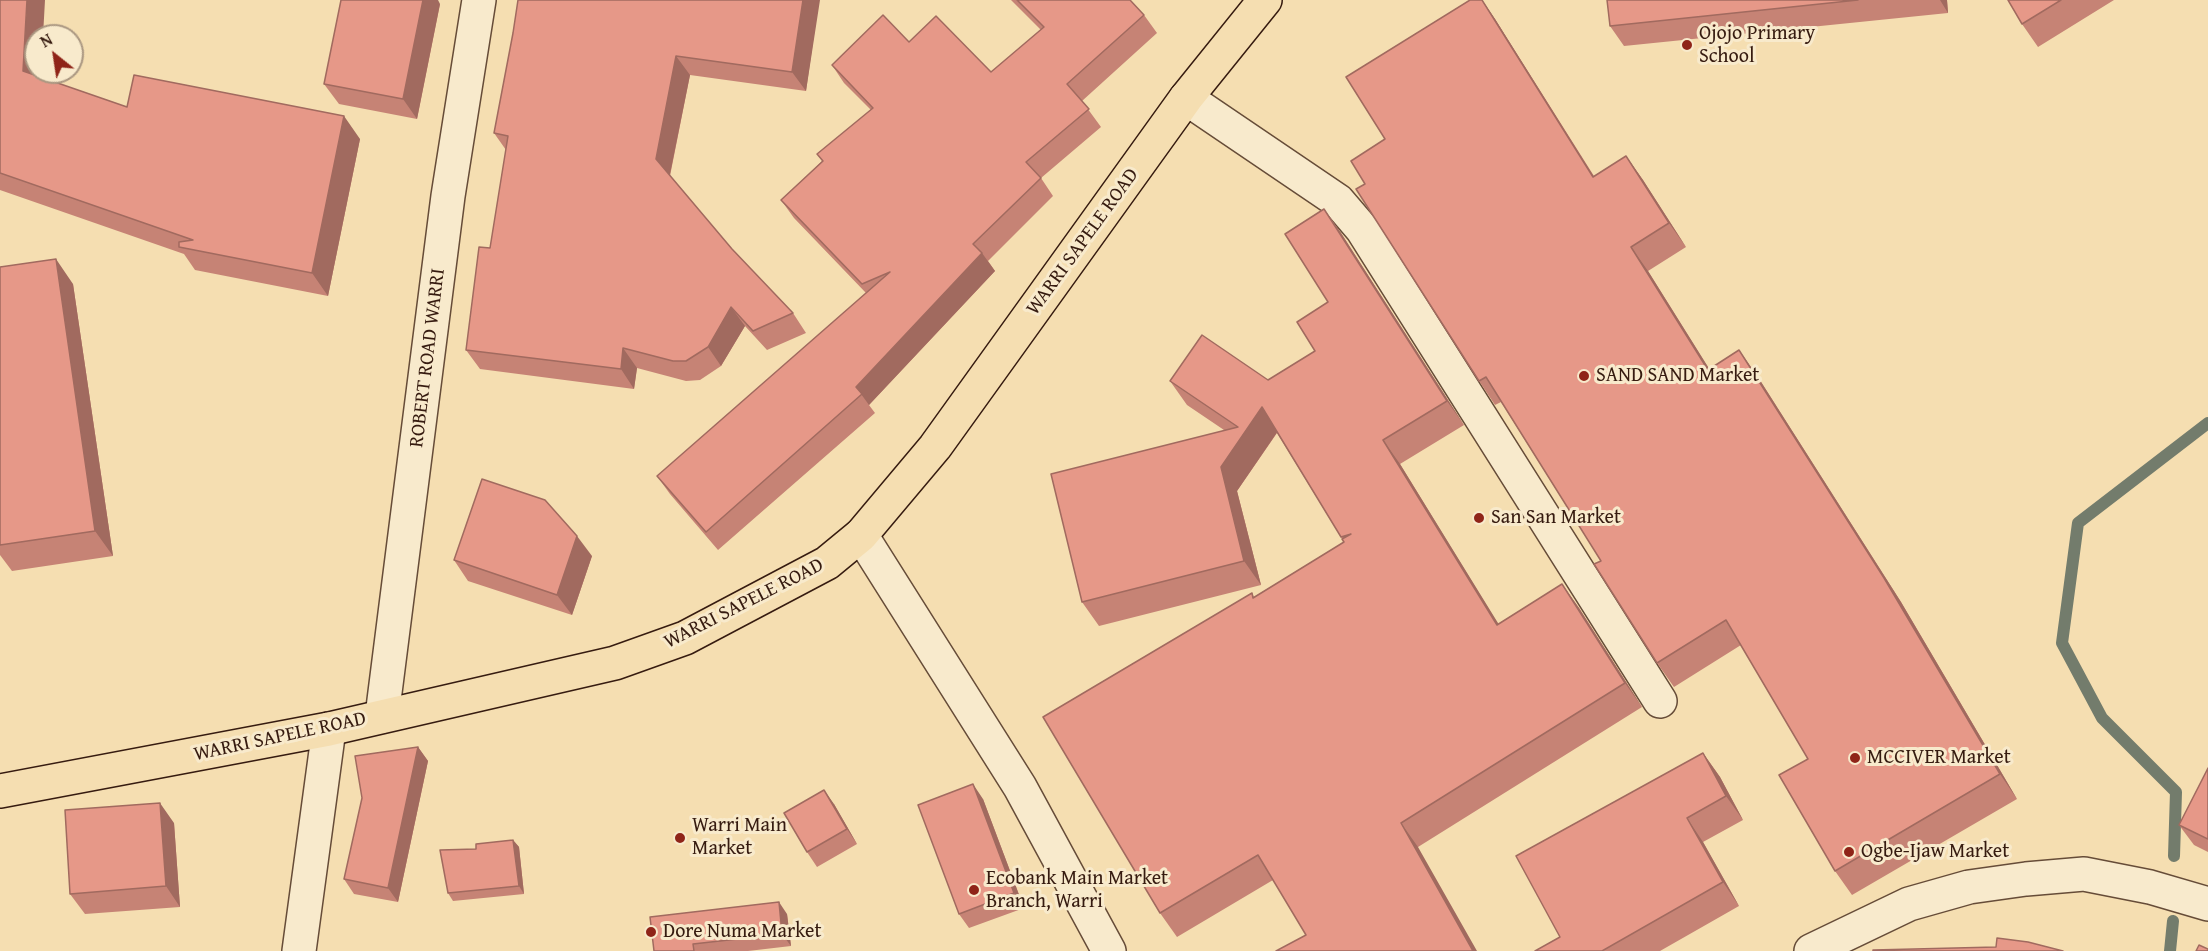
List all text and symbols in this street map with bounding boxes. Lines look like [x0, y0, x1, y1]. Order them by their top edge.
place label: Ojojo Primary School [1699, 22, 1815, 69]
north arrow [24, 24, 84, 84]
text: N [35, 27, 57, 53]
marker: Ojojo Primary School [1680, 38, 1694, 52]
street label: WARRI SAPELE ROAD [1022, 164, 1144, 320]
street label: ROBERT ROAD WARRI [405, 267, 451, 449]
place label: SAND SAND Market [1596, 364, 1759, 388]
marker: SAND SAND Market [1577, 369, 1591, 383]
place label: San San Market [1491, 506, 1621, 530]
marker: San San Market [1472, 511, 1486, 525]
street label: WARRI SAPELE ROAD [660, 553, 828, 655]
street label: WARRI SAPELE ROAD [192, 707, 368, 767]
place label: MCCIVER Market [1867, 746, 2011, 770]
marker: MCCIVER Market [1848, 751, 1862, 765]
place label: Warri Main Market [692, 814, 787, 861]
marker: Warri Main Market [673, 831, 687, 845]
place label: Ogbe-Ijaw Market [1861, 840, 2009, 864]
marker: Ogbe-Ijaw Market [1842, 845, 1856, 859]
place label: Ecobank Main Market Branch, Warri [986, 867, 1168, 914]
marker: Ecobank Main Market Branch, Warri [967, 883, 981, 897]
place label: Dore Numa Market [663, 920, 821, 944]
marker: Dore Numa Market [644, 925, 658, 939]

